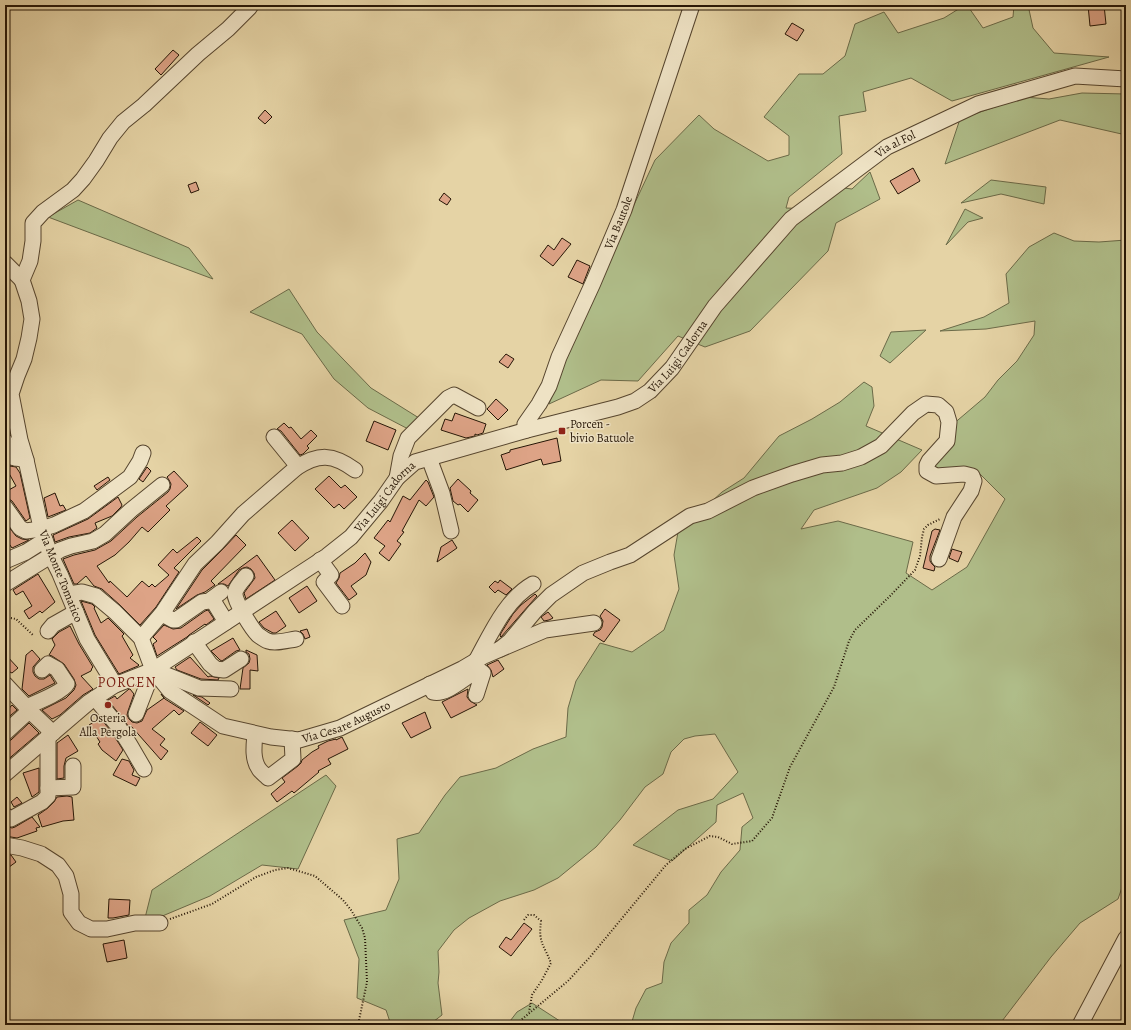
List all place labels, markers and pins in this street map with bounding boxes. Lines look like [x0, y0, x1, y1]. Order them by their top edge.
place label: Porcen - bivio Batuole [570, 416, 634, 446]
marker: Porcen - bivio Batuole [557, 426, 567, 436]
marker: Osteria Alla Pergola [103, 700, 113, 710]
place label: Osteria Alla Pergola [78, 710, 137, 740]

